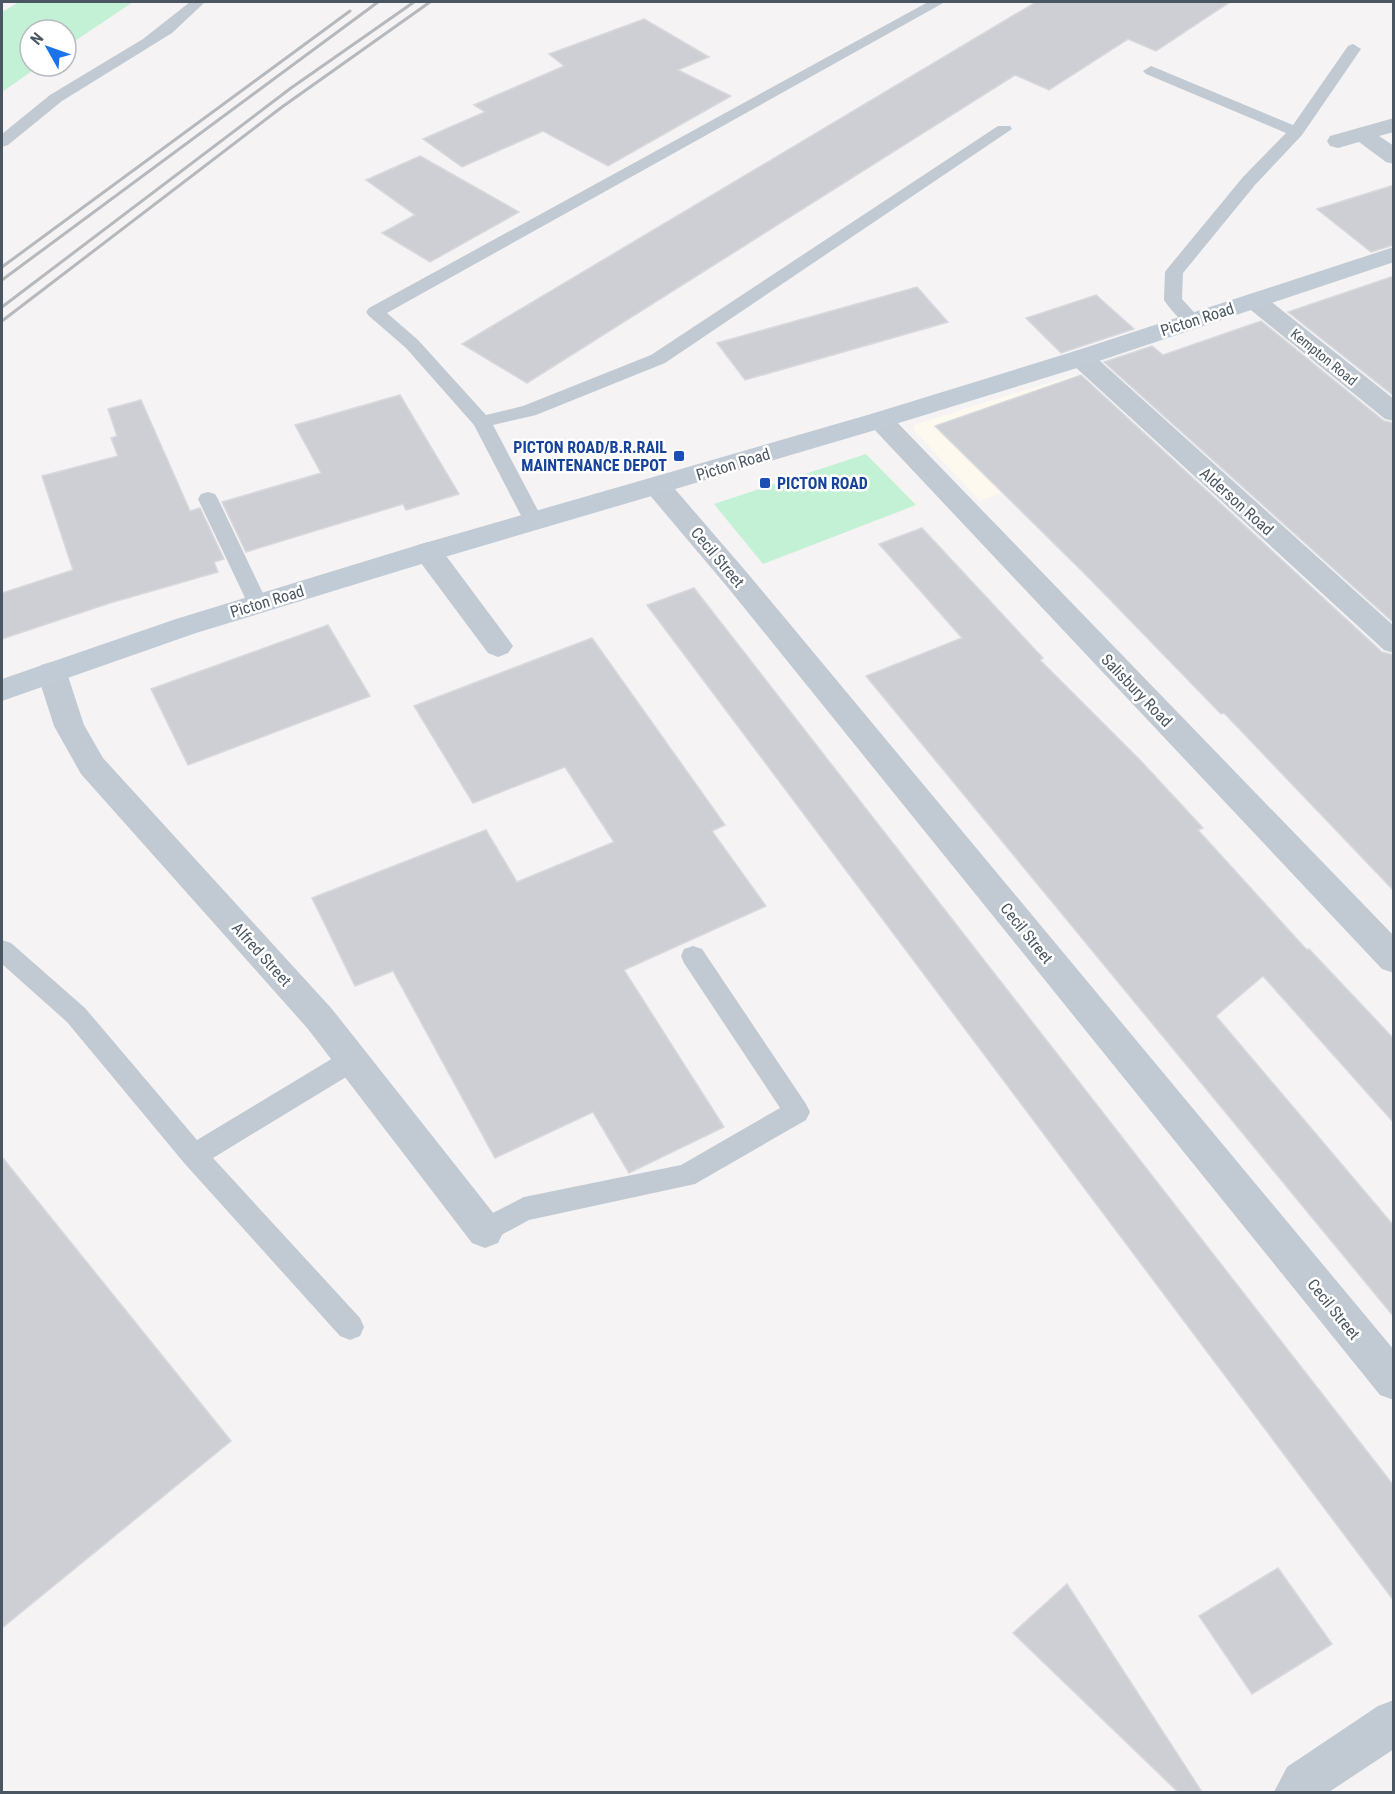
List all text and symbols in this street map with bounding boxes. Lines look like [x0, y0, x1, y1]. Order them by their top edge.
north arrow [18, 18, 78, 78]
text: N [26, 29, 47, 49]
street label: Picton Road [1158, 299, 1236, 340]
street label: Kempton Road [1288, 325, 1360, 389]
place label: PICTON ROAD/B.R.RAIL MAINTENANCE DEPOT [513, 438, 667, 475]
street label: Picton Road [694, 444, 772, 485]
marker: PICTON ROAD/B.R.RAIL MAINTENANCE DEPOT [672, 449, 686, 463]
street label: Alderson Road [1196, 464, 1277, 539]
place label: PICTON ROAD [777, 474, 868, 493]
marker: PICTON ROAD [758, 476, 772, 490]
street label: Cecil Street [687, 523, 748, 591]
street label: Picton Road [228, 581, 306, 622]
street label: Salisbury Road [1097, 650, 1176, 731]
street label: Cecil Street [996, 899, 1057, 968]
street label: Alfred Street [228, 919, 295, 990]
street label: Cecil Street [1303, 1275, 1364, 1344]

